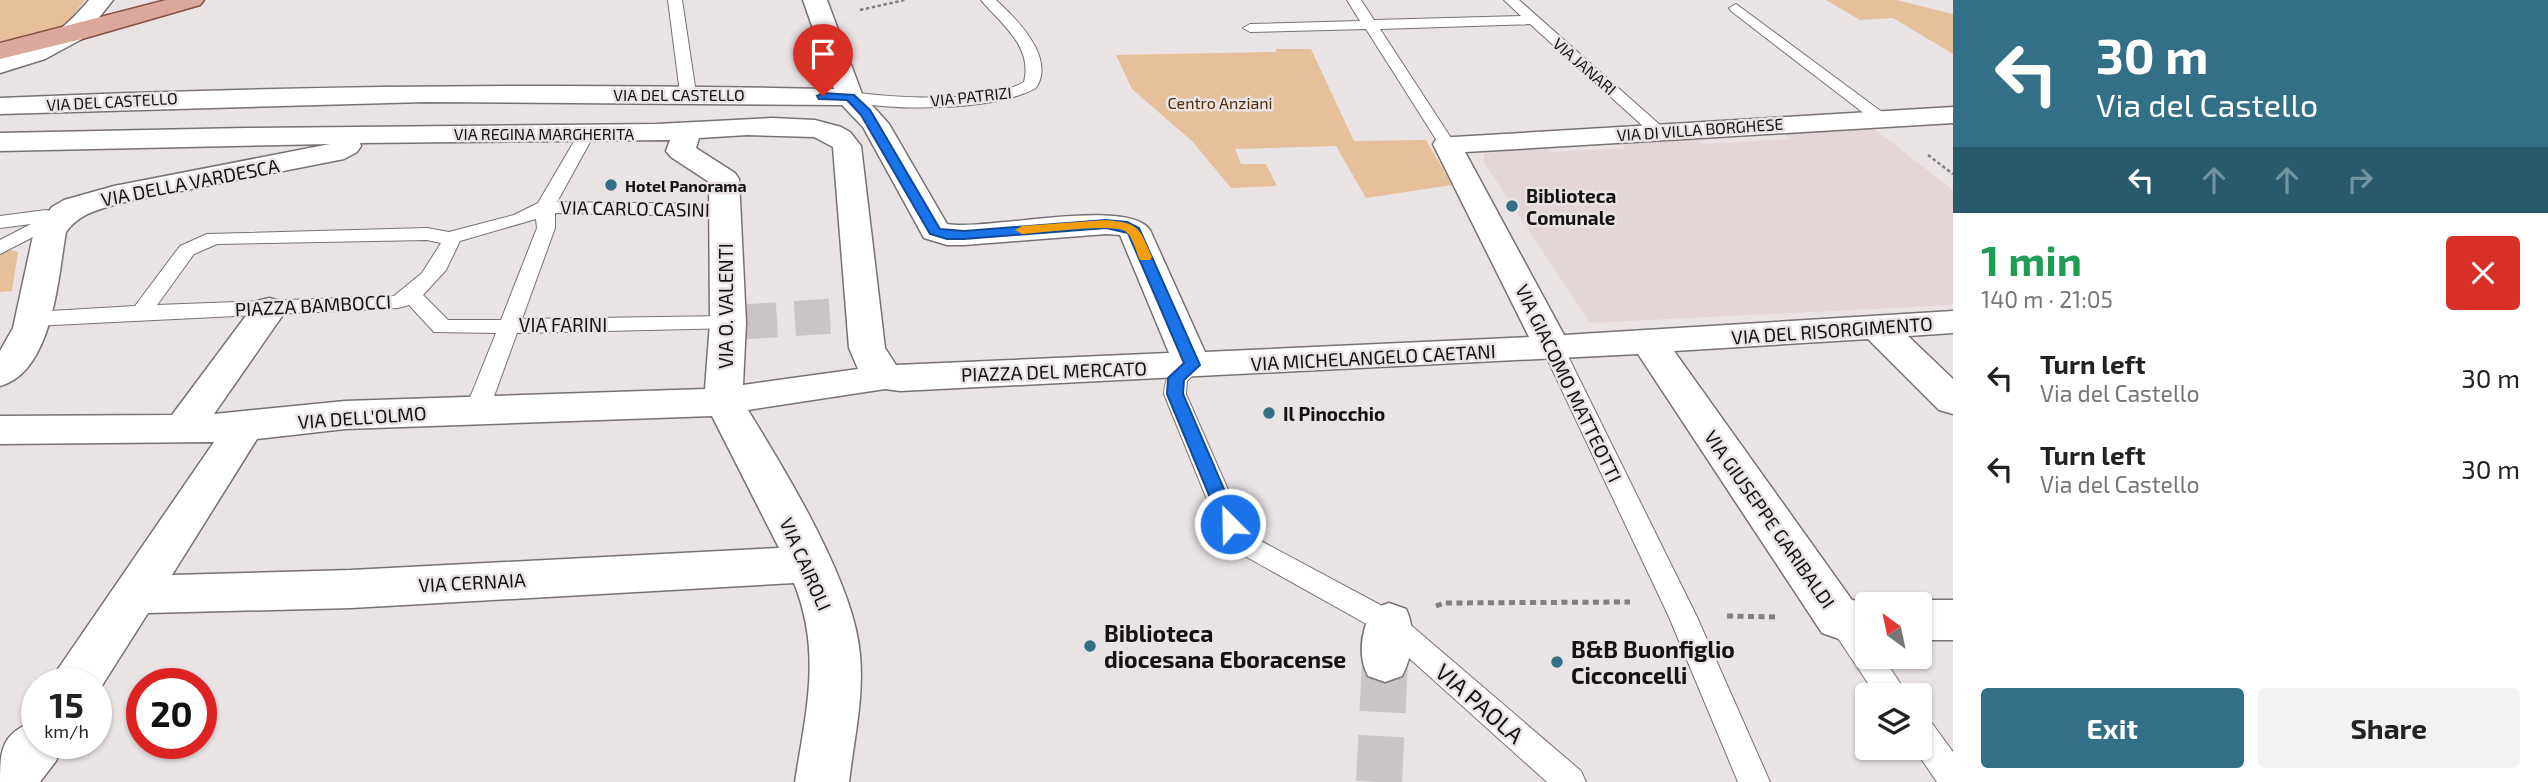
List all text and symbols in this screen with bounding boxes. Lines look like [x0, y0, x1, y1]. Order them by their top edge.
pin [793, 24, 853, 96]
text: 30 m [2096, 25, 2208, 84]
icon: left [1981, 28, 2072, 119]
street label: VIA JANARI [1550, 33, 1620, 99]
icon: arrive [804, 35, 842, 73]
street label: VIA PATRIZI [929, 82, 1013, 110]
street label: VIA DEL CASTELLO [613, 85, 745, 104]
text: Via del Castello [2096, 85, 2318, 123]
street label: VIA DEL CASTELLO [46, 88, 178, 114]
park label: Centro Anziani [1167, 93, 1273, 112]
street label: VIA DI VILLA BORGHESE [1616, 114, 1784, 144]
street label: VIA REGINA MARGHERITA [454, 124, 634, 143]
street label: VIA DELLA VARDESCA [99, 153, 281, 211]
icon: left [2122, 161, 2160, 199]
icon: ahead [2195, 161, 2233, 199]
icon: ahead [2268, 161, 2306, 199]
icon: right [2341, 161, 2379, 199]
place label: Hotel Panorama [625, 176, 747, 195]
marker: Hotel Panorama [603, 177, 619, 193]
place label: Biblioteca Comunale [1526, 184, 1616, 229]
street label: VIA CARLO CASINI [560, 195, 710, 221]
marker: Biblioteca Comunale [1504, 198, 1520, 214]
text: 1 min [1981, 234, 2082, 284]
button: close [2446, 236, 2520, 310]
street label: VIA O. VALENTI [714, 243, 737, 369]
street label: VIA GIACOMO MATTEOTTI [1511, 280, 1627, 486]
text: 140 m · 21:05 [1981, 285, 2113, 313]
street label: PIAZZA BAMBOCCI [234, 289, 392, 321]
street label: VIA DEL RISORGIMENTO [1731, 311, 1933, 349]
street label: VIA FARINI [519, 313, 607, 336]
street label: VIA MICHELANGELO CAETANI [1250, 339, 1496, 375]
text: Turn left [2040, 348, 2146, 379]
street label: PIAZZA DEL MERCATO [961, 356, 1147, 386]
icon: left [1981, 359, 2019, 397]
text: 30 m [2461, 362, 2520, 393]
text: Via del Castello [2040, 379, 2200, 407]
street label: VIA DELL'OLMO [297, 401, 427, 433]
place label: Il Pinocchio [1283, 402, 1385, 425]
marker: Il Pinocchio [1261, 405, 1277, 421]
street label: VIA GIUSEPPE GARIBALDI [1700, 426, 1840, 612]
text: Turn left [2040, 439, 2146, 470]
icon: left [1981, 450, 2019, 488]
text: 30 m [2461, 453, 2520, 484]
text: Via del Castello [2040, 470, 2200, 498]
position arrow [1193, 487, 1267, 561]
street label: VIA CAIROLI [775, 514, 837, 614]
street label: VIA CERNAIA [418, 568, 526, 596]
north arrow [1855, 592, 1932, 668]
map controls [1855, 592, 1932, 760]
place label: Biblioteca diocesana Eboracense [1104, 619, 1346, 673]
place label: B&B Buonfiglio Cicconcelli [1571, 635, 1735, 689]
marker: Biblioteca diocesana Eboracense [1082, 638, 1098, 654]
marker: B&B Buonfiglio Cicconcelli [1549, 654, 1565, 670]
street label: VIA PAOLA [1430, 657, 1530, 749]
speed limit sign: 20 [126, 668, 217, 759]
text: 15 [49, 683, 84, 725]
button: layers [1855, 683, 1932, 760]
button: Exit [1981, 688, 2244, 768]
button: Share [2258, 688, 2520, 768]
text: km/h [44, 720, 89, 742]

